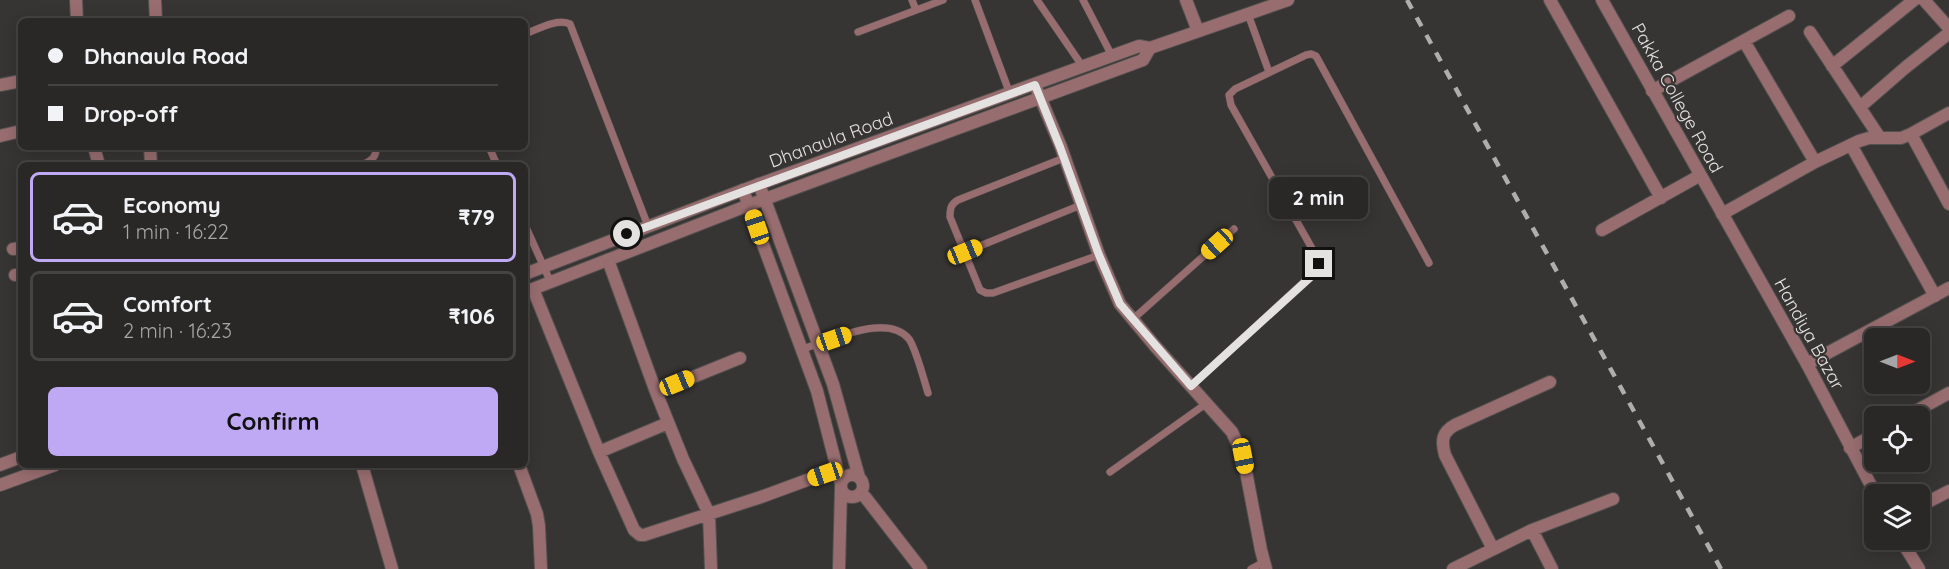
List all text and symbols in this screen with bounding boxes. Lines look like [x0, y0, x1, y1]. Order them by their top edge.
street label: Pakka College Road [1627, 19, 1728, 177]
text: Dhanaula Road [84, 42, 248, 70]
text: Drop-off [84, 100, 178, 128]
street label: Dhanaula Road [766, 106, 896, 173]
callout: 2 min [1270, 177, 1368, 219]
text: 2 min [1292, 185, 1345, 210]
icon: car [51, 190, 105, 244]
text: Economy [123, 191, 221, 219]
text: ₹79 [458, 203, 495, 231]
car [743, 207, 771, 247]
text: 1 min · 16:22 [123, 219, 229, 244]
route start [613, 220, 640, 247]
car [1198, 225, 1236, 263]
car [945, 237, 985, 267]
route end [1305, 250, 1332, 277]
street label: Handiya Bazar [1769, 274, 1850, 394]
icon: car [51, 289, 105, 343]
text: Comfort [123, 290, 212, 318]
text: ₹106 [449, 302, 495, 330]
text: 2 min · 16:23 [123, 318, 232, 343]
car [814, 325, 854, 353]
north arrow [1864, 328, 1930, 394]
map controls [1864, 328, 1930, 550]
car [657, 368, 697, 398]
button: Confirm [48, 387, 498, 456]
button: locate [1864, 406, 1930, 472]
car [1231, 437, 1255, 475]
car [805, 460, 845, 488]
button: layers [1864, 484, 1930, 550]

